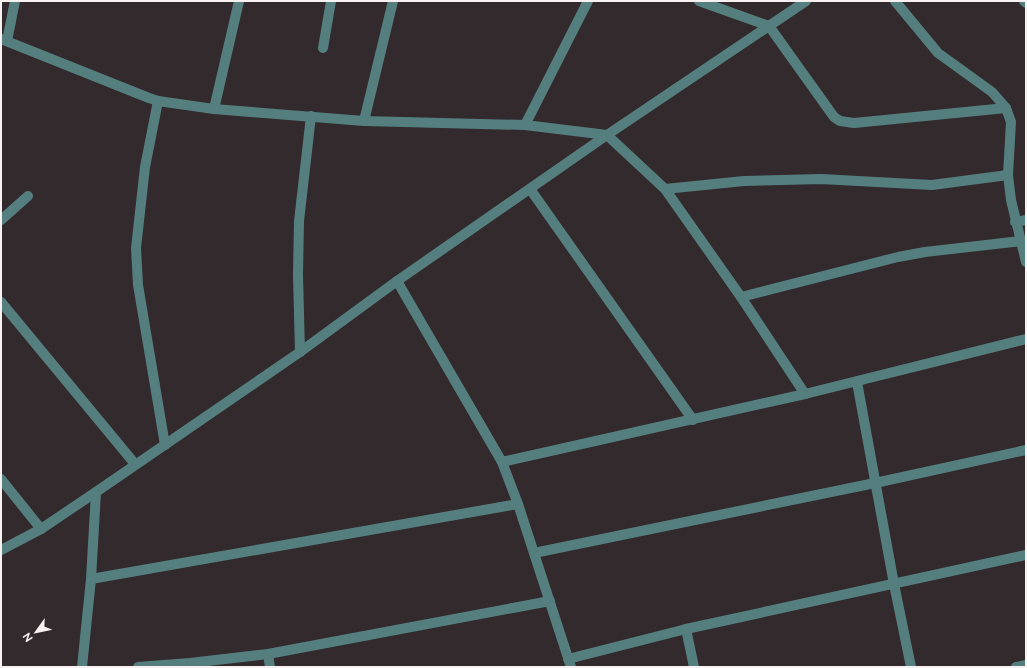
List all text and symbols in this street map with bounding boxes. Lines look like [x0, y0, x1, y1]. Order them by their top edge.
north arrow [16, 612, 56, 652]
text: N [20, 630, 36, 644]

